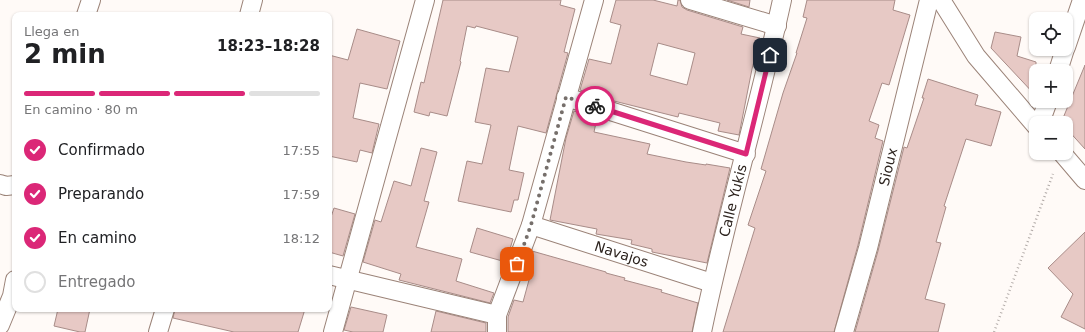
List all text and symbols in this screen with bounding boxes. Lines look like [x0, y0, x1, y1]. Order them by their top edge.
map controls [1029, 12, 1073, 160]
button: locate [1029, 12, 1073, 56]
text: Llega en [24, 24, 79, 39]
text: 18:23–18:28 [217, 37, 320, 55]
pin [753, 38, 787, 72]
text: 2 min [24, 39, 106, 69]
icon: home [759, 44, 781, 66]
button: + [1029, 64, 1073, 108]
courier [575, 86, 615, 126]
icon: bike [584, 95, 606, 117]
text: En camino · 80 m [24, 102, 138, 117]
button: − [1029, 116, 1073, 160]
icon: check [24, 139, 46, 161]
text: Confirmado [58, 141, 145, 159]
text: 17:55 [283, 143, 320, 158]
street label: Sioux [876, 146, 900, 187]
street label: Calle Yukis [716, 163, 750, 239]
icon: check [24, 183, 46, 205]
text: Preparando [58, 185, 144, 203]
text: 17:59 [283, 187, 320, 202]
icon: check [24, 227, 46, 249]
text: En camino [58, 229, 137, 247]
text: 18:12 [283, 231, 320, 246]
street label: Navajos [592, 238, 650, 270]
pin [500, 247, 534, 281]
icon: bag [506, 253, 528, 275]
text: Entregado [58, 273, 135, 291]

